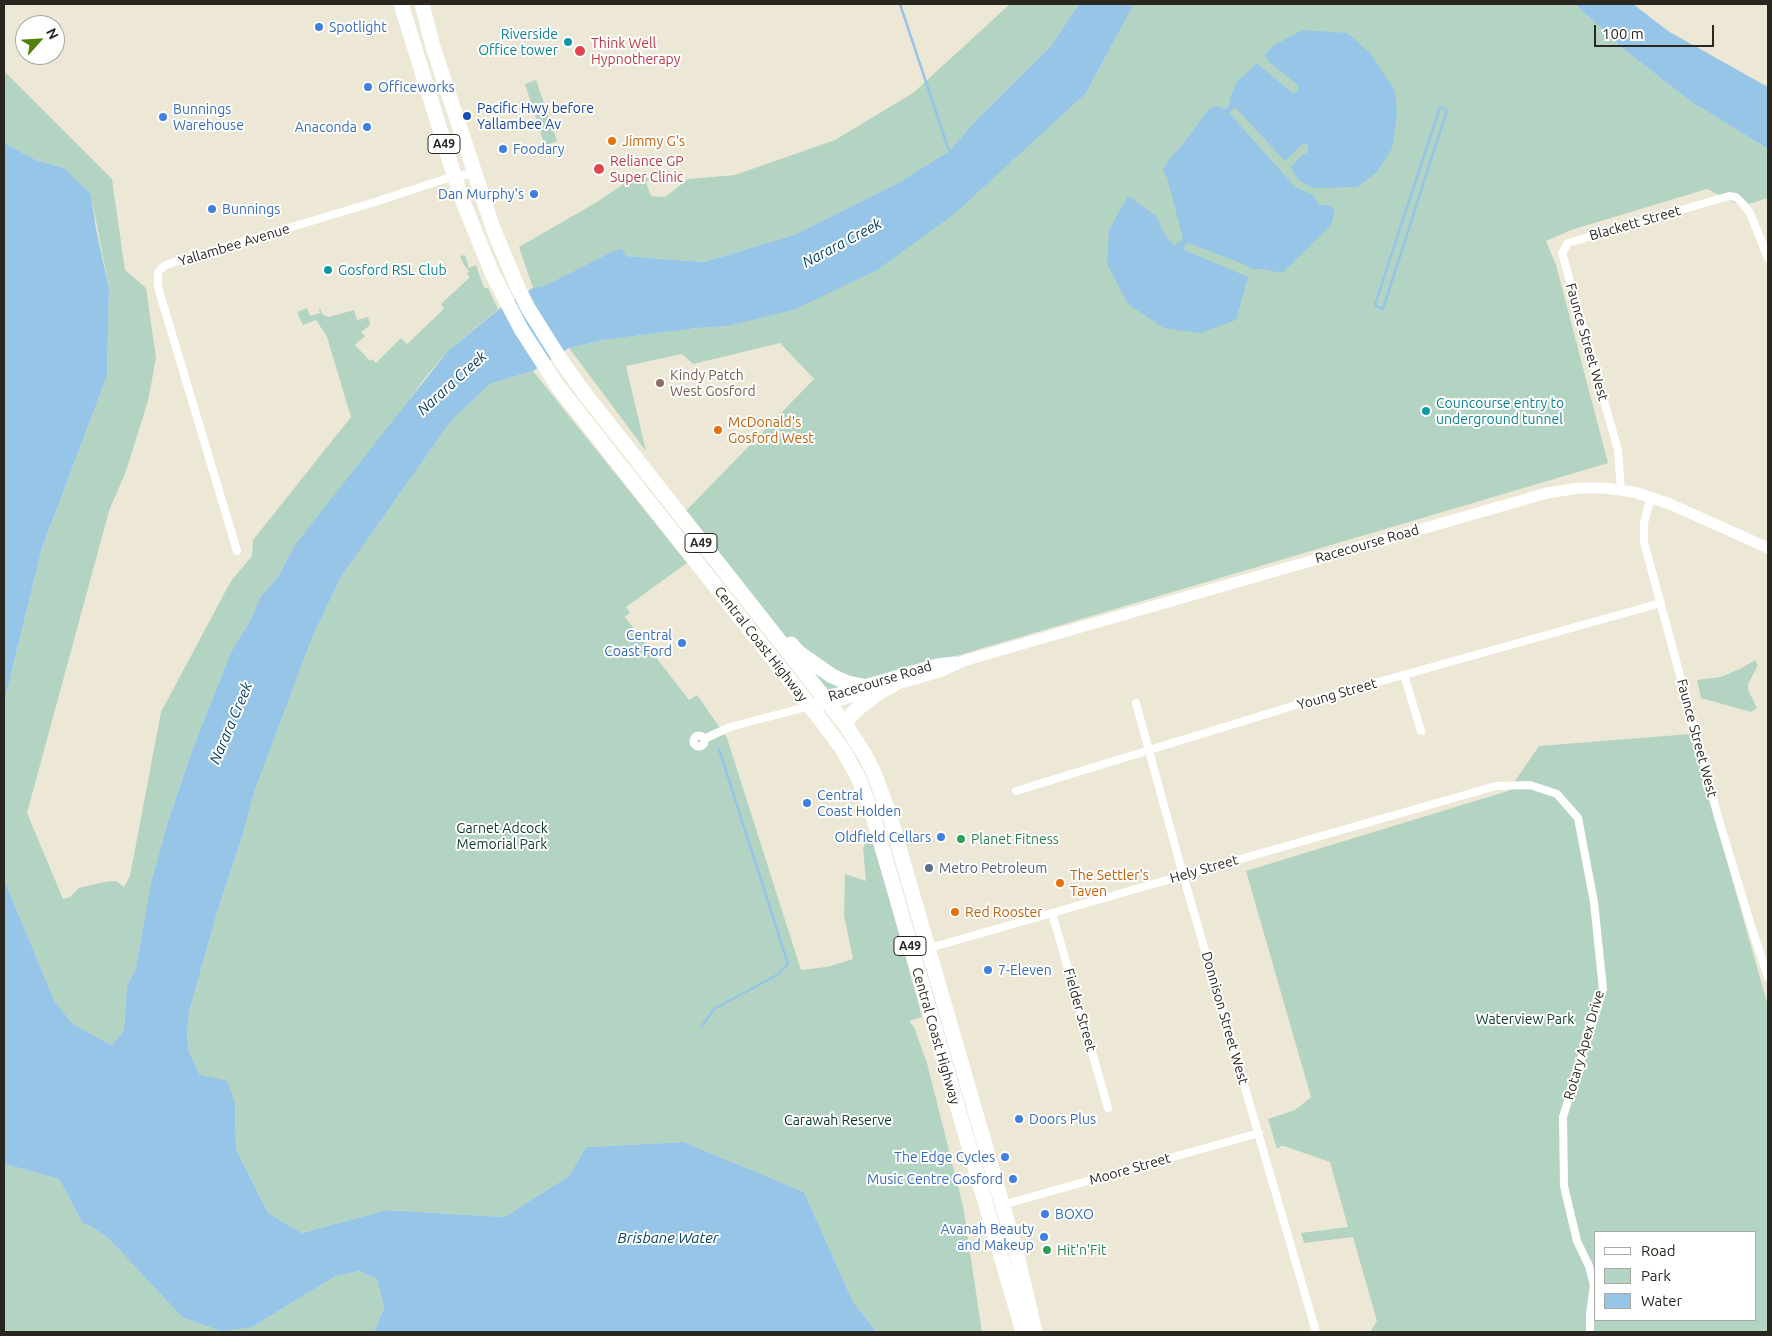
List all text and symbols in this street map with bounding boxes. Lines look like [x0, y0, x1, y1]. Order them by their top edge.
north arrow [15, 15, 65, 65]
scale bar [1597, 15, 1717, 47]
place label: Spotlight [329, 19, 387, 35]
marker: Spotlight [313, 21, 325, 33]
text: 100 m [1602, 25, 1644, 42]
text: N [43, 26, 62, 42]
place label: Riverside Office tower [478, 26, 558, 58]
place label: Think Well Hypnotherapy [591, 35, 681, 68]
marker: Riverside Office tower [562, 36, 574, 48]
marker: Think Well Hypnotherapy [573, 44, 587, 58]
place label: Officeworks [378, 79, 455, 95]
marker: Officeworks [362, 81, 374, 93]
place label: Pacific Hwy before Yallambee Av [477, 100, 594, 132]
place label: Bunnings Warehouse [173, 101, 244, 134]
marker: Pacific Hwy before Yallambee Av [461, 110, 473, 122]
marker: Bunnings Warehouse [157, 111, 169, 123]
place label: Anaconda [295, 119, 357, 135]
marker: Anaconda [361, 121, 373, 133]
place label: Jimmy G's [622, 133, 685, 149]
road number: A49 [428, 134, 460, 154]
marker: Jimmy G's [606, 135, 618, 147]
place label: Foodary [513, 141, 564, 157]
marker: Foodary [497, 143, 509, 155]
place label: Reliance GP Super Clinic [610, 153, 684, 186]
marker: Reliance GP Super Clinic [592, 162, 606, 176]
place label: Dan Murphy's [438, 186, 524, 202]
marker: Dan Murphy's [528, 188, 540, 200]
place label: Bunnings [222, 201, 280, 217]
street label: Blackett Street [1587, 202, 1683, 244]
marker: Bunnings [206, 203, 218, 215]
water label: Narara Creek [799, 215, 885, 271]
street label: Yallambee Avenue [176, 220, 292, 270]
place label: Gosford RSL Club [338, 262, 447, 278]
marker: Gosford RSL Club [322, 264, 334, 276]
street label: Faunce Street West [1562, 281, 1612, 403]
water label: Narara Creek [414, 347, 490, 419]
place label: Kindy Patch West Gosford [670, 367, 756, 400]
marker: Kindy Patch West Gosford [654, 377, 666, 389]
place label: Councourse entry to underground tunnel [1436, 395, 1564, 428]
marker: Councourse entry to underground tunnel [1420, 405, 1432, 417]
place label: McDonald's Gosford West [728, 414, 814, 447]
marker: McDonald's Gosford West [712, 424, 724, 436]
street label: Racecourse Road [1313, 521, 1421, 567]
road number: A49 [685, 534, 717, 552]
street label: Central Coast Highway [711, 583, 811, 705]
place label: Central Coast Ford [604, 627, 672, 660]
marker: Central Coast Ford [676, 637, 688, 649]
street label: Racecourse Road [826, 657, 934, 705]
street label: Young Street [1295, 675, 1379, 713]
street label: Faunce Street West [1673, 677, 1721, 799]
water label: Narara Creek [206, 679, 256, 767]
place label: Central Coast Holden [817, 787, 901, 820]
marker: Central Coast Holden [801, 797, 813, 809]
park label: Garnet Adcock Memorial Park [456, 820, 548, 852]
place label: Oldfield Cellars [835, 829, 931, 845]
marker: Oldfield Cellars [935, 831, 947, 843]
place label: Planet Fitness [971, 831, 1059, 847]
marker: Planet Fitness [955, 833, 967, 845]
street label: Hely Street [1168, 851, 1240, 887]
place label: Metro Petroleum [939, 860, 1047, 876]
marker: Metro Petroleum [923, 862, 935, 874]
place label: The Settler's Taven [1070, 867, 1149, 900]
marker: The Settler's Taven [1054, 877, 1066, 889]
place label: Red Rooster [965, 904, 1042, 920]
marker: Red Rooster [949, 906, 961, 918]
road number: A49 [894, 936, 926, 956]
street label: Donnison Street West [1198, 950, 1252, 1086]
place label: 7-Eleven [998, 962, 1052, 978]
marker: 7-Eleven [982, 964, 994, 976]
street label: Central Coast Highway [908, 966, 964, 1106]
street label: Fielder Street [1060, 967, 1100, 1053]
street label: Rotary Apex Drive [1560, 988, 1608, 1102]
park label: Waterview Park [1476, 1011, 1574, 1027]
place label: Doors Plus [1029, 1111, 1096, 1127]
park label: Carawah Reserve [784, 1112, 892, 1128]
marker: Doors Plus [1013, 1113, 1025, 1125]
place label: The Edge Cycles [894, 1149, 995, 1165]
street label: Moore Street [1087, 1149, 1173, 1189]
marker: The Edge Cycles [999, 1151, 1011, 1163]
place label: Music Centre Gosford [867, 1171, 1003, 1187]
marker: Music Centre Gosford [1007, 1173, 1019, 1185]
place label: BOXO [1055, 1206, 1094, 1222]
marker: BOXO [1039, 1208, 1051, 1220]
place label: Avanah Beauty and Makeup [941, 1221, 1034, 1254]
water label: Brisbane Water [617, 1229, 719, 1247]
marker: Avanah Beauty and Makeup [1038, 1231, 1050, 1243]
legend [1594, 1231, 1757, 1321]
place label: Hit'n'Fit [1057, 1242, 1106, 1258]
text: Road [1641, 1242, 1676, 1259]
marker: Hit'n'Fit [1041, 1244, 1053, 1256]
text: Park [1641, 1267, 1671, 1284]
text: Water [1641, 1292, 1682, 1309]

